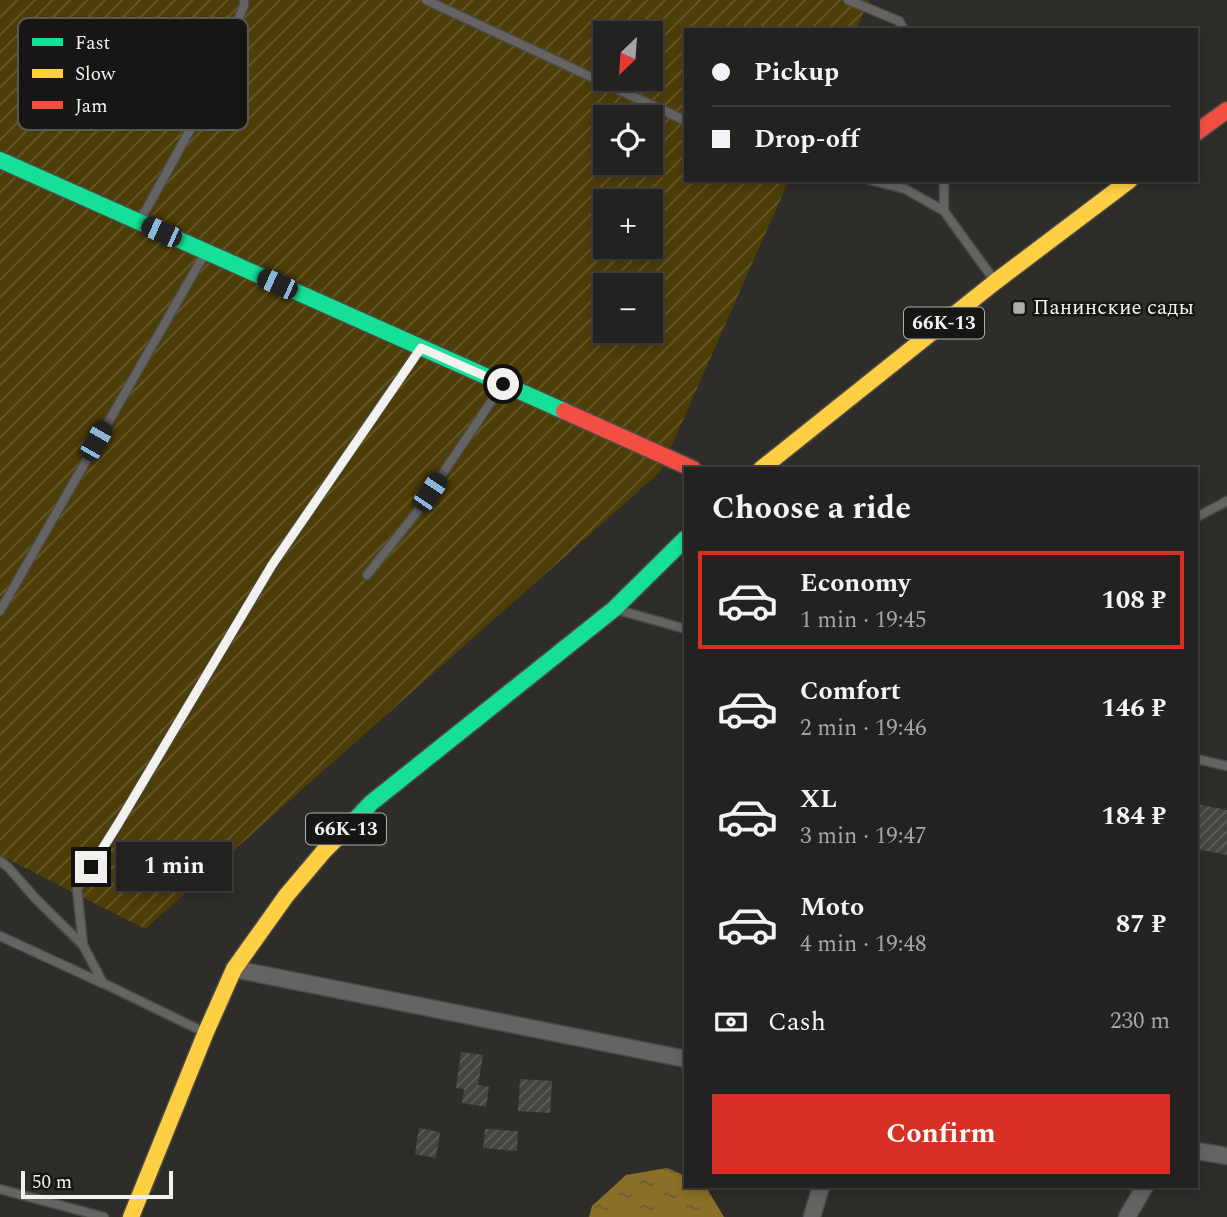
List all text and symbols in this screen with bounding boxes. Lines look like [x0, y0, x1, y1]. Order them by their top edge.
legend [18, 18, 248, 130]
north arrow [593, 21, 663, 91]
map controls [593, 21, 663, 343]
text: Fast [75, 29, 111, 58]
text: Pickup [754, 52, 839, 92]
text: Slow [75, 60, 116, 89]
text: Jam [75, 92, 107, 121]
button: locate [593, 105, 663, 175]
text: Drop-off [754, 119, 859, 159]
button: + [593, 189, 663, 259]
car [138, 214, 185, 250]
car [254, 266, 301, 302]
button: − [593, 273, 663, 343]
place label: Панинские сады [1033, 292, 1194, 324]
marker: Панинские сады [1011, 300, 1027, 316]
road number: 66К-13 [904, 308, 984, 338]
route start [487, 368, 519, 400]
car [77, 418, 116, 464]
car [410, 469, 451, 515]
text: Choose a ride [712, 484, 911, 533]
text: Economy [800, 563, 910, 603]
icon: car [716, 569, 779, 632]
text: 108 ₽ [1101, 580, 1166, 620]
text: 1 min · 19:45 [800, 603, 927, 638]
text: Comfort [800, 671, 901, 711]
icon: car [716, 677, 779, 740]
text: 146 ₽ [1101, 688, 1166, 728]
text: 2 min · 19:46 [800, 711, 927, 746]
text: XL [800, 779, 837, 819]
icon: car [716, 785, 779, 848]
text: 184 ₽ [1101, 796, 1166, 836]
road number: 66К-13 [306, 814, 386, 844]
text: 3 min · 19:47 [800, 819, 927, 854]
callout: 1 min [116, 842, 231, 892]
text: 1 min [143, 849, 205, 884]
route end [75, 851, 107, 883]
text: Moto [800, 887, 864, 927]
icon: car [716, 893, 779, 956]
text: 87 ₽ [1116, 904, 1166, 944]
text: 4 min · 19:48 [800, 927, 927, 962]
text: Cash [768, 1002, 826, 1042]
icon: cash [712, 1003, 750, 1041]
text: 230 m [1110, 1004, 1170, 1039]
button: Confirm [712, 1094, 1170, 1174]
scale bar [21, 1168, 173, 1200]
text: 50 m [32, 1168, 72, 1197]

